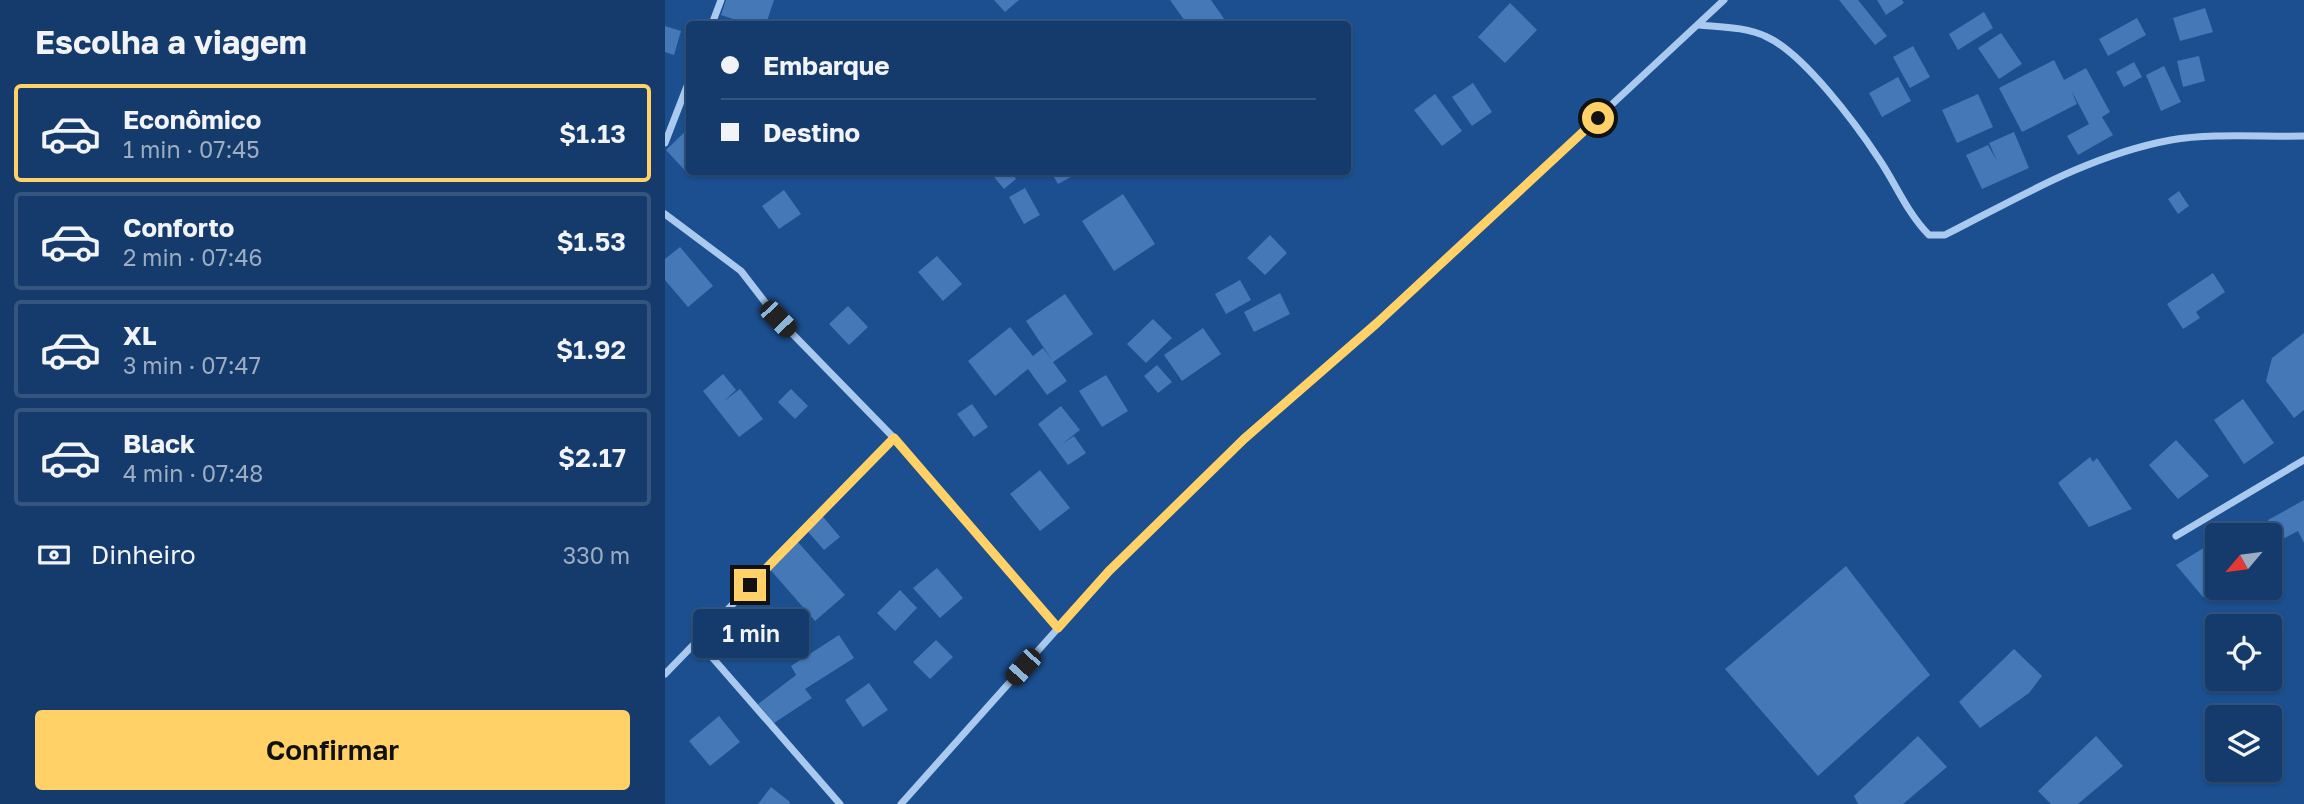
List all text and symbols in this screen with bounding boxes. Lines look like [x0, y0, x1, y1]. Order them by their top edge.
text: Escolha a viagem [35, 23, 307, 61]
text: Embarque [763, 50, 890, 81]
icon: car [39, 102, 102, 165]
route start [1582, 102, 1614, 134]
text: Econômico [123, 104, 261, 135]
text: Destino [763, 117, 860, 148]
text: $1.13 [559, 118, 626, 149]
text: 1 min · 07:45 [123, 135, 260, 163]
icon: car [39, 210, 102, 273]
text: Conforto [123, 212, 234, 243]
text: $1.53 [556, 226, 626, 257]
text: 2 min · 07:46 [123, 243, 262, 271]
car [756, 297, 801, 341]
icon: car [39, 318, 102, 381]
text: XL [123, 320, 157, 351]
text: $1.92 [556, 334, 626, 365]
text: 3 min · 07:47 [123, 351, 261, 379]
icon: car [39, 426, 102, 489]
text: Black [123, 428, 195, 459]
text: $2.17 [558, 442, 626, 473]
text: 4 min · 07:48 [123, 459, 263, 487]
north arrow [2205, 523, 2282, 600]
map controls [2205, 523, 2282, 782]
icon: cash [35, 536, 73, 574]
text: Dinheiro [91, 539, 196, 570]
text: 330 m [563, 541, 630, 569]
route end [734, 569, 766, 601]
callout: 1 min [692, 610, 808, 658]
button: locate [2205, 614, 2282, 691]
text: 1 min [722, 619, 780, 647]
car [1002, 644, 1045, 690]
button: layers [2205, 705, 2282, 782]
button: Confirmar [35, 710, 630, 790]

